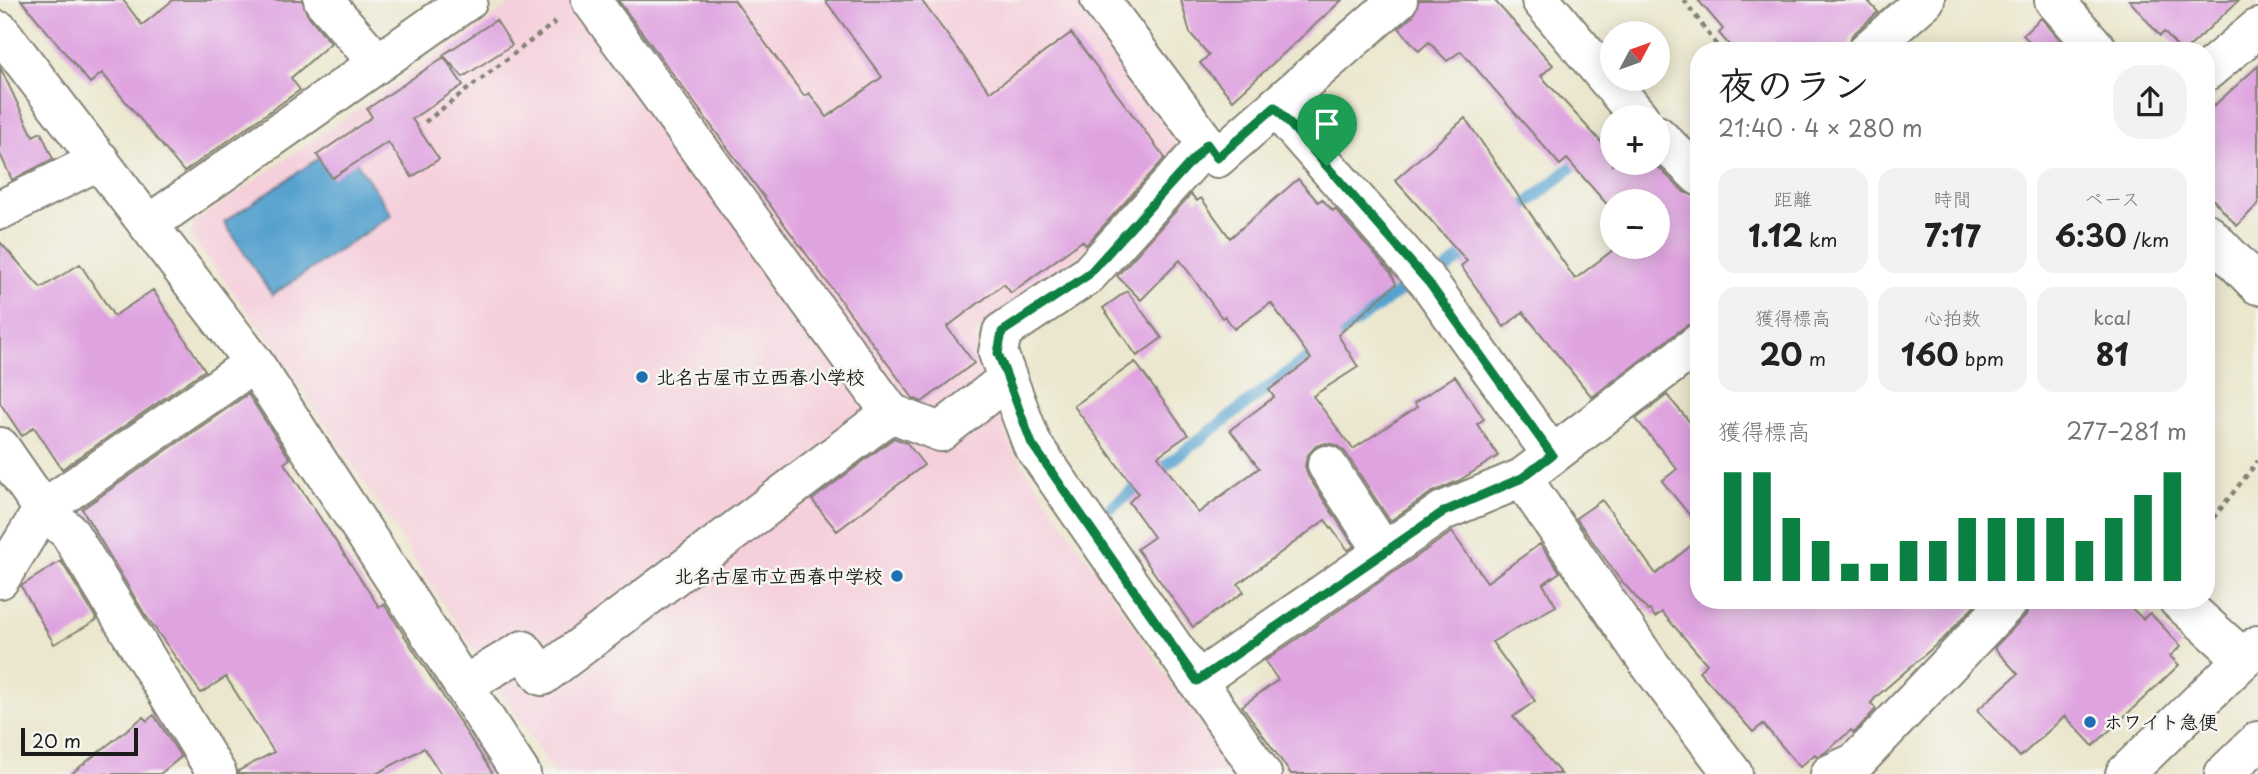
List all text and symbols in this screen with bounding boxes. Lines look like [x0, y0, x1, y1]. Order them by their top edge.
north arrow [1600, 21, 1670, 91]
map controls [1600, 21, 1670, 259]
text: 夜のラン [1718, 55, 1870, 112]
button: share [2113, 65, 2187, 139]
pin [1297, 94, 1357, 166]
icon: arrive [1308, 105, 1346, 143]
button: + [1600, 105, 1670, 175]
text: 21:40 · 4 × 280 m [1718, 110, 1923, 145]
text: 距離 [1774, 184, 1812, 212]
text: 時間 [1933, 184, 1972, 212]
text: ペース [2084, 184, 2140, 212]
button: − [1600, 189, 1670, 259]
text: 1.12 [1748, 212, 1803, 257]
text: 7:17 [1924, 212, 1981, 257]
text: 6:30 [2055, 212, 2127, 257]
text: km [1803, 225, 1838, 253]
text: /km [2127, 225, 2169, 253]
text: 獲得標高 [1755, 303, 1831, 331]
text: 心拍数 [1924, 303, 1981, 331]
text: kcal [2093, 303, 2131, 331]
text: 20 [1760, 331, 1803, 376]
text: 160 [1901, 331, 1959, 376]
text: 81 [2096, 331, 2129, 376]
text: m [1803, 344, 1826, 372]
text: bpm [1959, 344, 2004, 372]
place label: 北名古屋市立西春小学校 [656, 362, 865, 390]
marker: 北名古屋市立西春小学校 [634, 369, 650, 385]
text: 獲得標高 [1718, 413, 1810, 448]
text: 277–281 m [2066, 413, 2187, 448]
place label: 北名古屋市立西春中学校 [674, 561, 883, 589]
marker: 北名古屋市立西春中学校 [889, 568, 905, 584]
place label: ホワイト急便 [2104, 707, 2218, 735]
marker: ホワイト急便 [2082, 714, 2098, 730]
scale bar [21, 725, 138, 757]
text: 20 m [32, 726, 81, 754]

